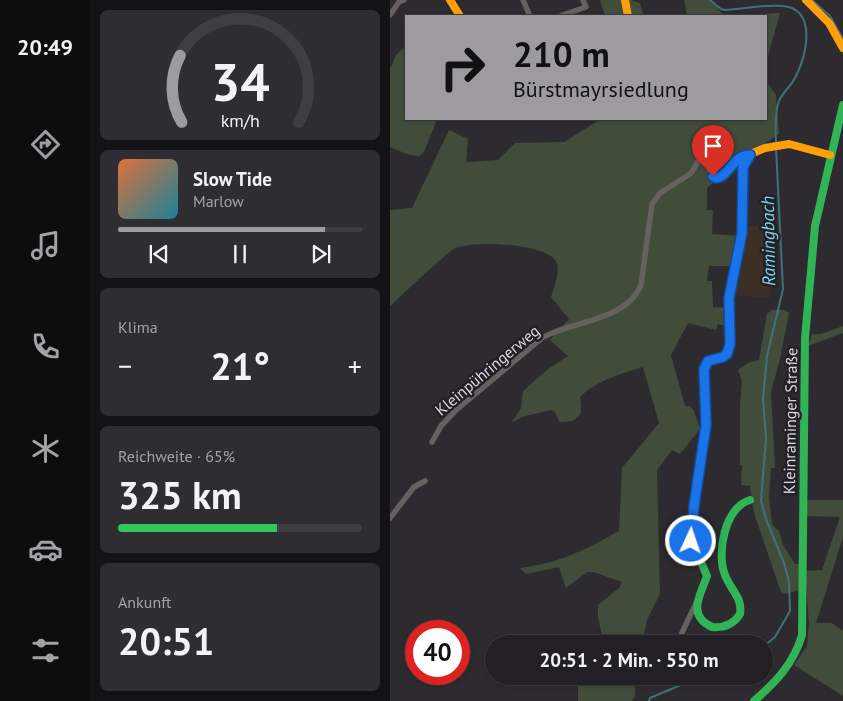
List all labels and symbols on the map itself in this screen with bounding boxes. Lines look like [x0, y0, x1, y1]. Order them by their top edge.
pin [692, 125, 734, 176]
water label: Ramingbach [756, 196, 780, 286]
street label: Kleinpühringerweg [431, 320, 543, 420]
street label: Kleinraminger Straße [779, 348, 801, 494]
position arrow [664, 514, 716, 566]
speed limit sign: 40 [405, 620, 470, 685]

